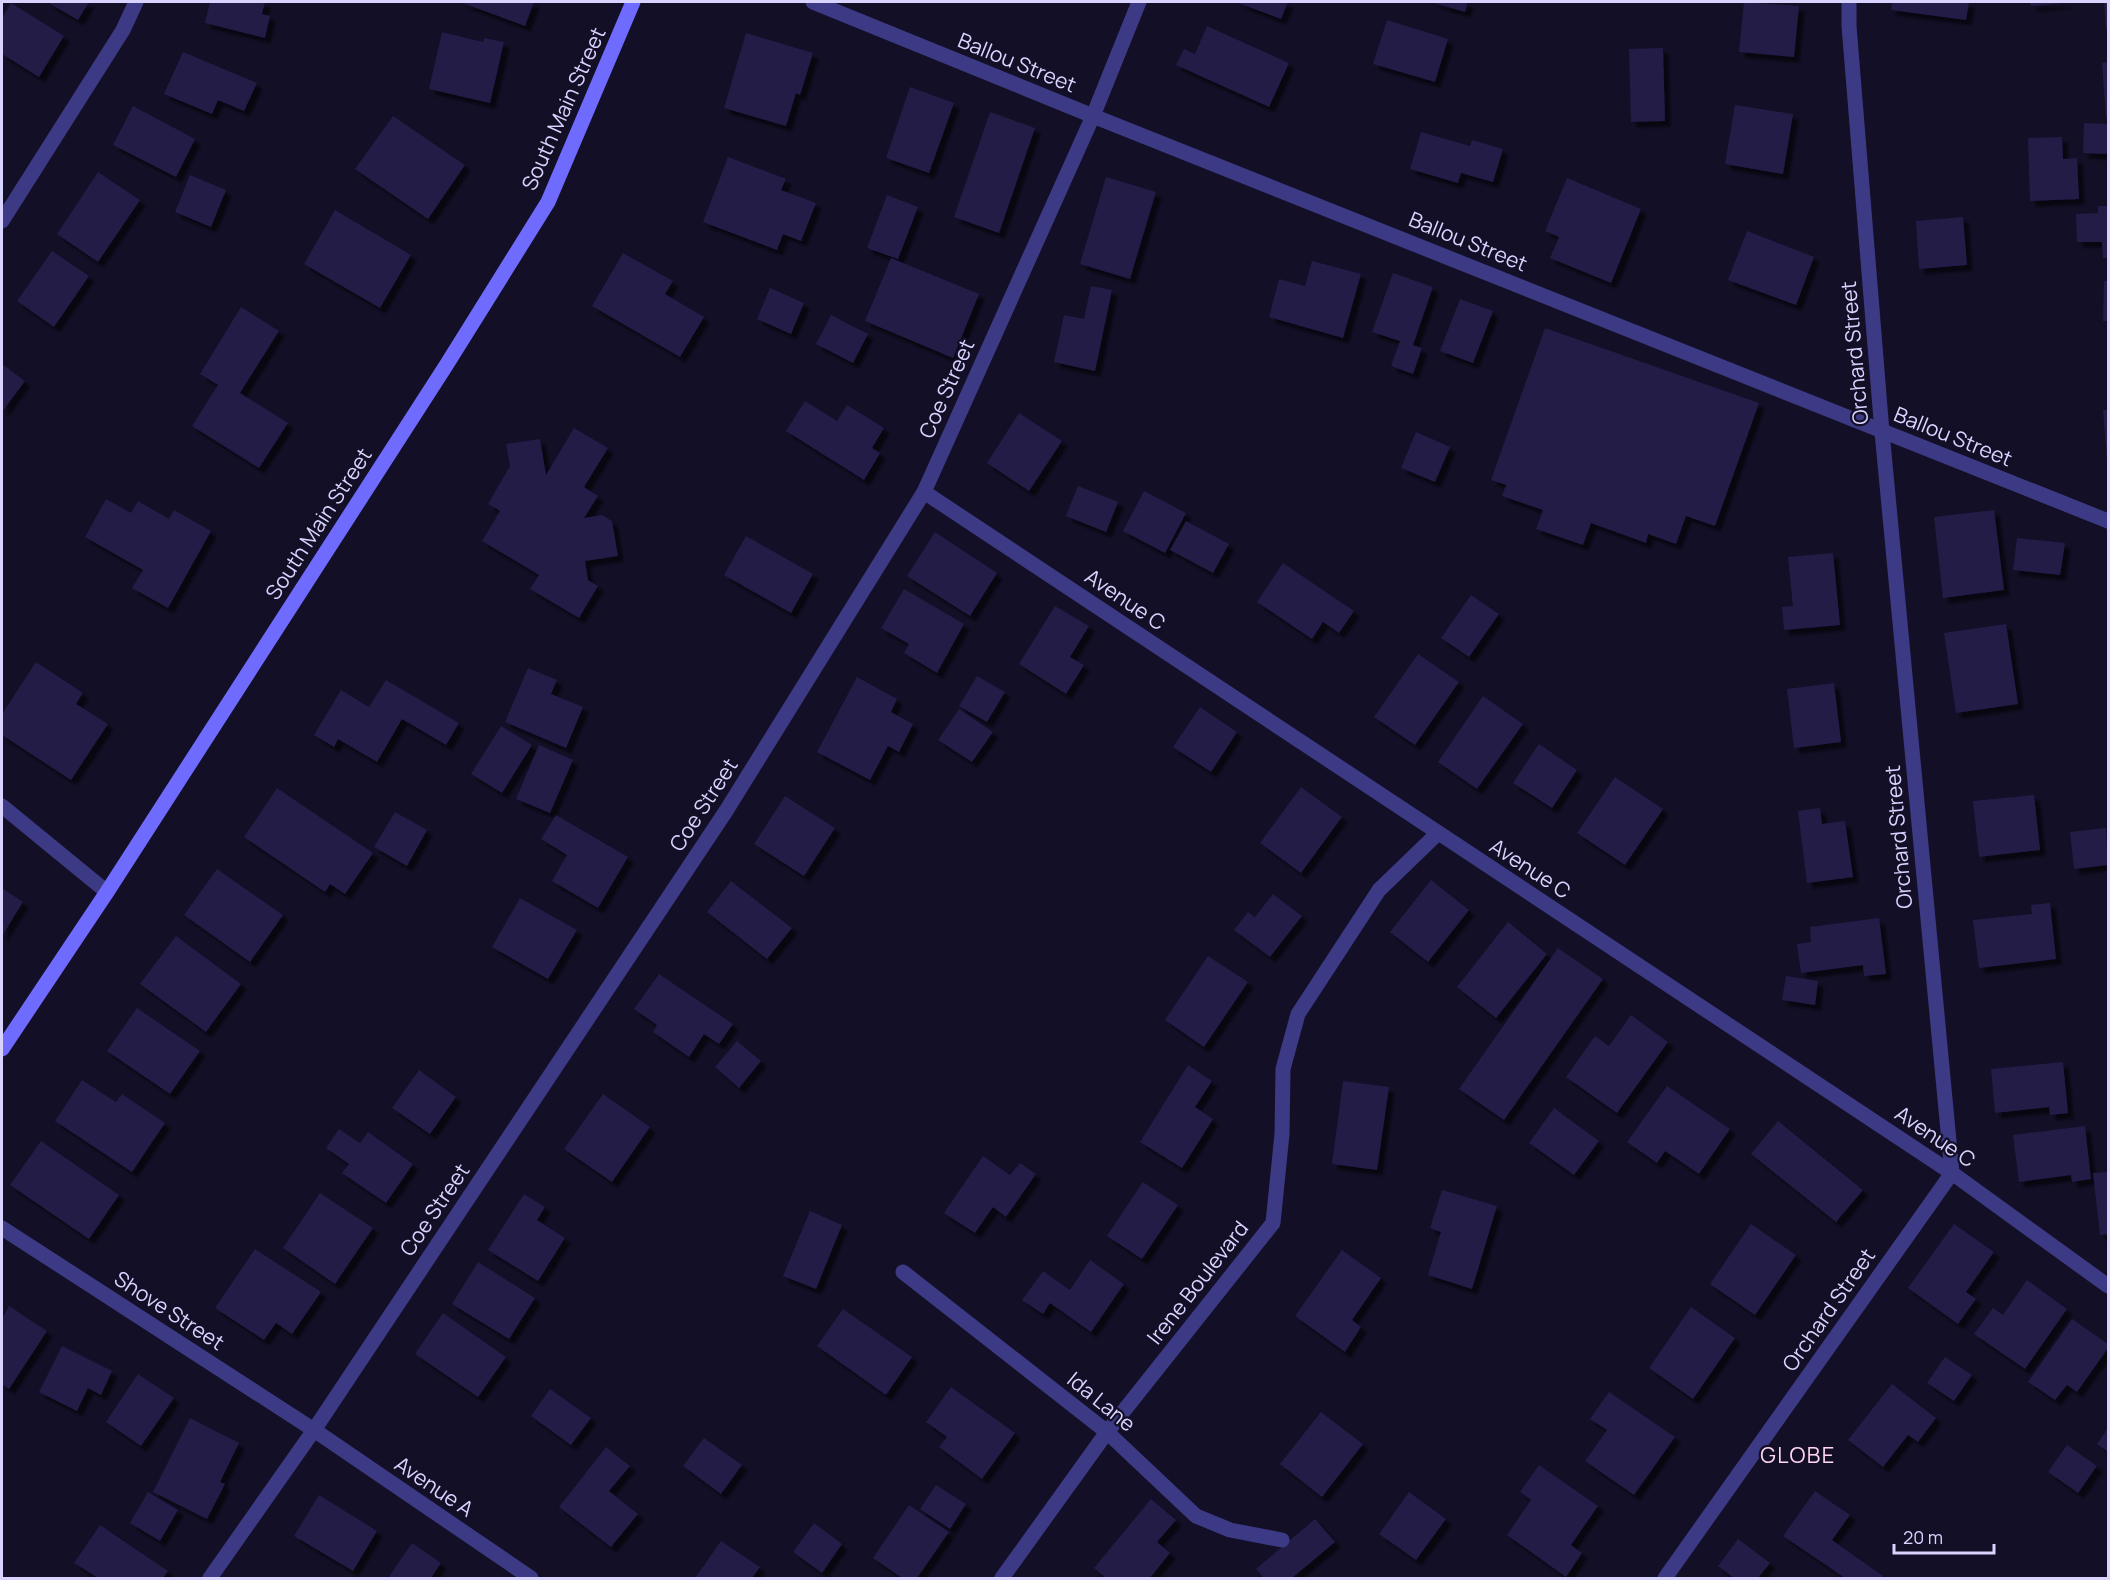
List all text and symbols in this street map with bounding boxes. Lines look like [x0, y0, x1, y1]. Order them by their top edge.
street label: South Main Street [515, 23, 612, 194]
street label: Ballou Street [954, 26, 1081, 98]
street label: Ballou Street [1405, 205, 1532, 277]
street label: Orchard Street [1834, 280, 1874, 426]
street label: Coe Street [912, 335, 980, 443]
street label: Ballou Street [1890, 400, 2017, 472]
street label: South Main Street [259, 442, 378, 605]
street label: Avenue C [1080, 562, 1171, 636]
street label: Coe Street [663, 753, 744, 856]
street label: Orchard Street [1878, 764, 1918, 910]
street label: Avenue C [1485, 832, 1576, 905]
street label: Avenue C [1890, 1099, 1981, 1173]
street label: Coe Street [393, 1158, 475, 1261]
street label: Irene Boulevard [1140, 1215, 1254, 1350]
street label: Orchard Street [1775, 1242, 1881, 1376]
street label: Shove Street [109, 1264, 230, 1356]
street label: Ida Lane [1062, 1365, 1142, 1437]
district label: GLOBE [1760, 1440, 1836, 1470]
street label: Avenue A [390, 1450, 479, 1523]
scale bar [1894, 1517, 1994, 1555]
text: 20 m [1903, 1525, 1943, 1549]

